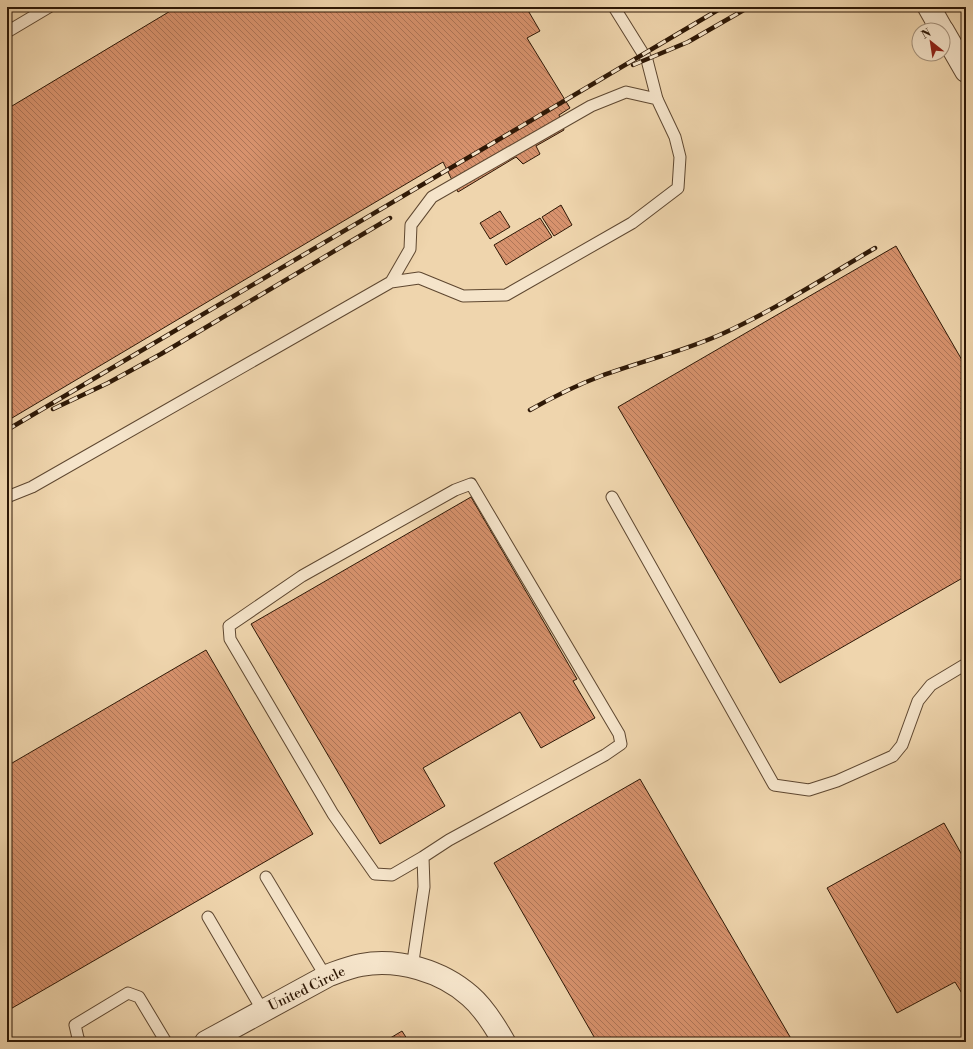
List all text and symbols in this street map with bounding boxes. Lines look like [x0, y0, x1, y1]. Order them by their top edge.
north arrow [911, 22, 951, 62]
text: N [919, 26, 934, 42]
street label: United Circle [265, 963, 349, 1015]

